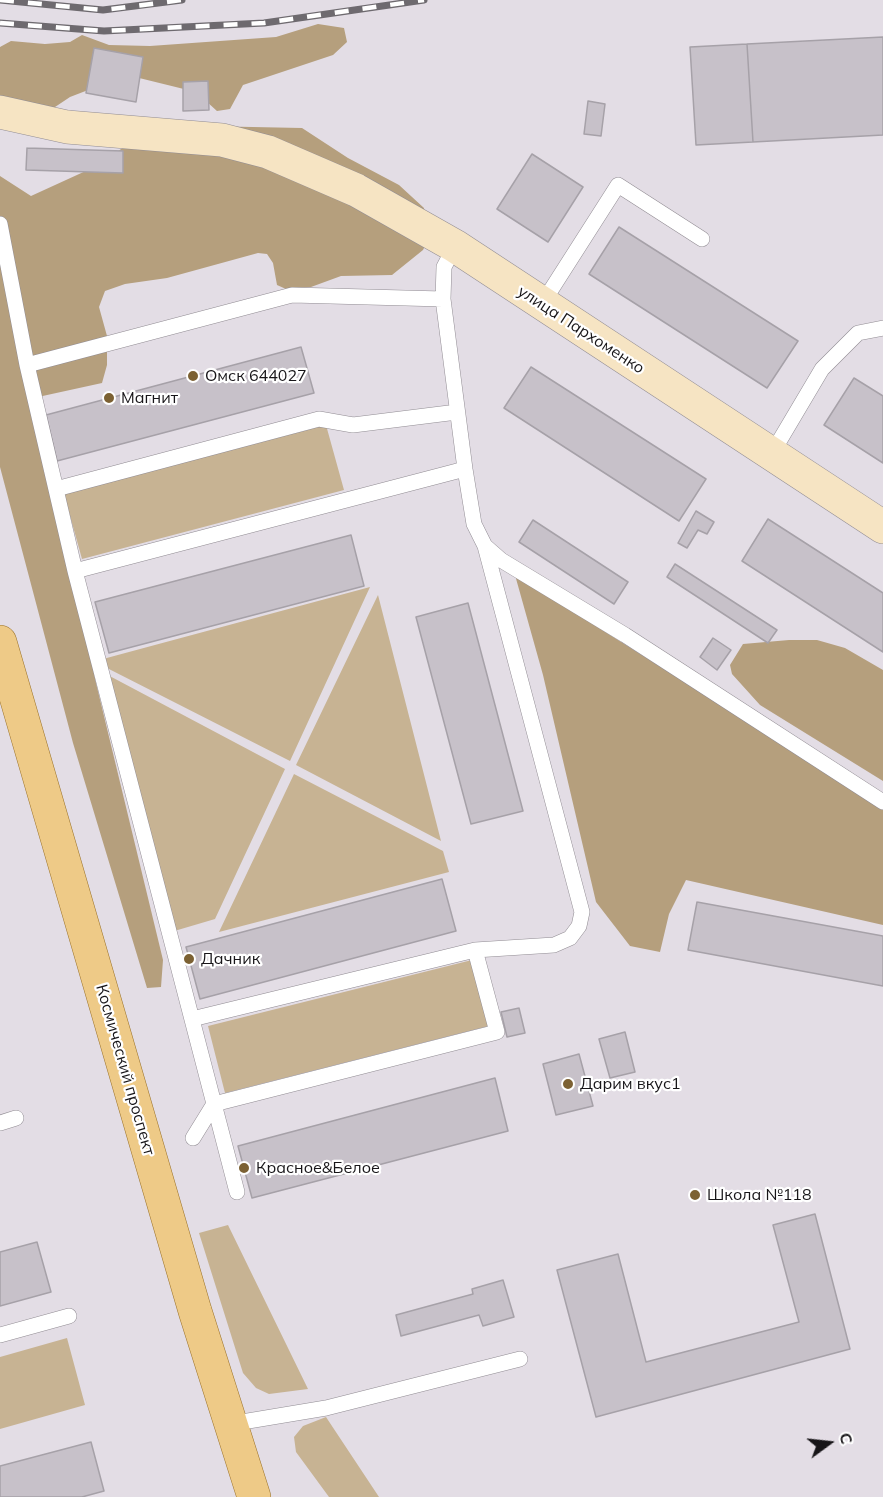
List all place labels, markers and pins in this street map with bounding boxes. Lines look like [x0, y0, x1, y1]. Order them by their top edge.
place label: Омск 644027 [205, 366, 307, 386]
marker: Омск 644027 [186, 369, 200, 383]
place label: Магнит [121, 388, 178, 408]
marker: Магнит [102, 391, 116, 405]
place label: Дачник [201, 949, 260, 969]
marker: Дачник [182, 952, 196, 966]
place label: Дарим вкус1 [580, 1074, 681, 1094]
marker: Дарим вкус1 [561, 1077, 575, 1091]
place label: Красное&Белое [256, 1158, 380, 1178]
marker: Красное&Белое [237, 1161, 251, 1175]
place label: Школа №118 [707, 1185, 812, 1205]
marker: Школа №118 [688, 1188, 702, 1202]

